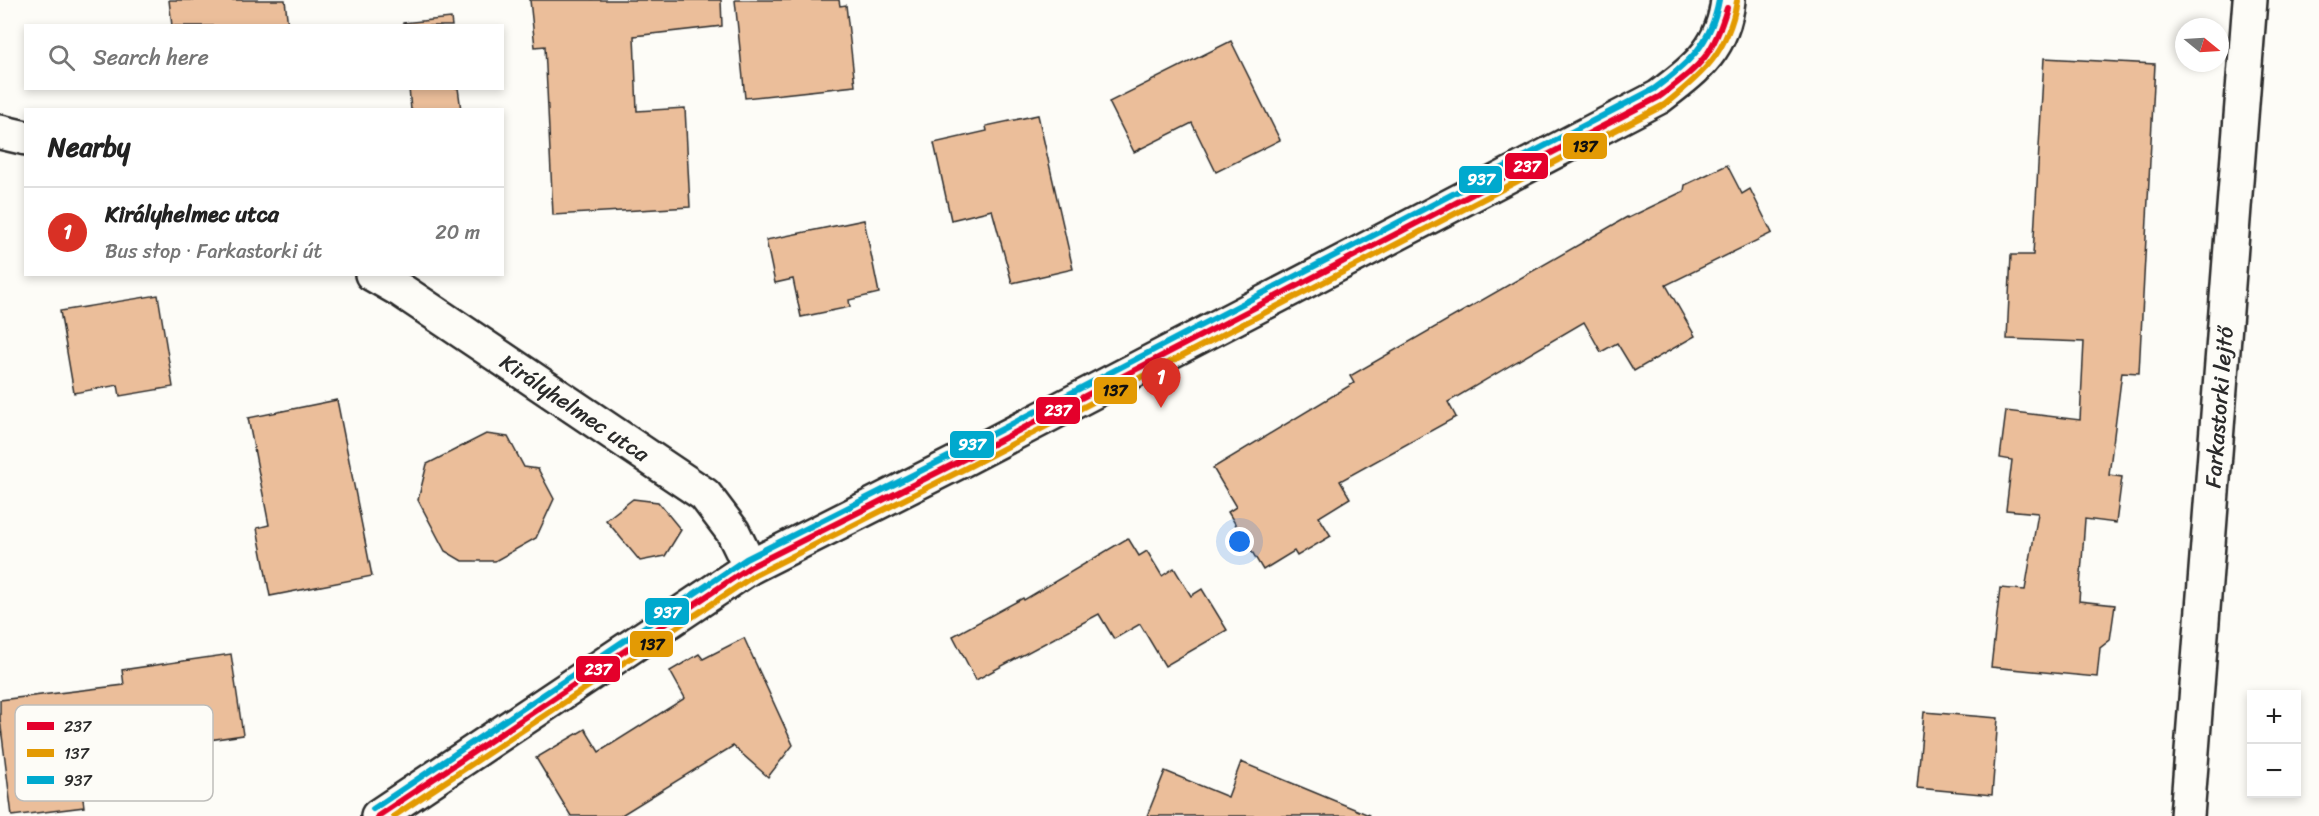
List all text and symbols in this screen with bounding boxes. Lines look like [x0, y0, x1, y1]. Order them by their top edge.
north arrow [2175, 18, 2229, 72]
search box [24, 24, 504, 90]
text: Search here [93, 38, 209, 77]
icon: search [45, 41, 78, 74]
text: Nearby [48, 124, 130, 170]
line badge: 137 [1562, 132, 1608, 160]
text: 137 [1573, 132, 1599, 161]
line badge: 237 [1504, 152, 1549, 180]
text: 237 [1512, 152, 1542, 181]
line badge: 937 [1458, 165, 1503, 194]
text: 937 [1467, 165, 1497, 194]
text: Királyhelmec utca [105, 195, 279, 234]
text: 1 [63, 215, 72, 250]
text: 20 m [435, 215, 480, 250]
text: Bus stop · Farkastorki út [105, 234, 322, 269]
street label: Farkastorki lejtő [2193, 323, 2244, 489]
street label: Királyhelmec utca [492, 343, 659, 473]
pin: 1 [1142, 358, 1180, 408]
line badge: 137 [1093, 376, 1138, 405]
text: 137 [1103, 376, 1129, 405]
line badge: 237 [1035, 396, 1081, 425]
text: 237 [1043, 396, 1073, 425]
line badge: 937 [949, 430, 995, 459]
text: 937 [958, 430, 988, 459]
your location [1225, 527, 1254, 556]
line badge: 937 [644, 597, 690, 626]
text: 937 [653, 598, 683, 627]
line badge: 137 [629, 630, 674, 658]
text: 137 [640, 630, 666, 659]
line badge: 237 [575, 655, 621, 683]
text: 237 [583, 655, 613, 684]
map controls [2247, 690, 2301, 798]
button: + [2247, 690, 2301, 744]
legend [15, 705, 213, 801]
text: 237 [64, 712, 92, 741]
text: 137 [64, 739, 90, 768]
button: − [2247, 744, 2301, 798]
text: 937 [64, 766, 93, 795]

